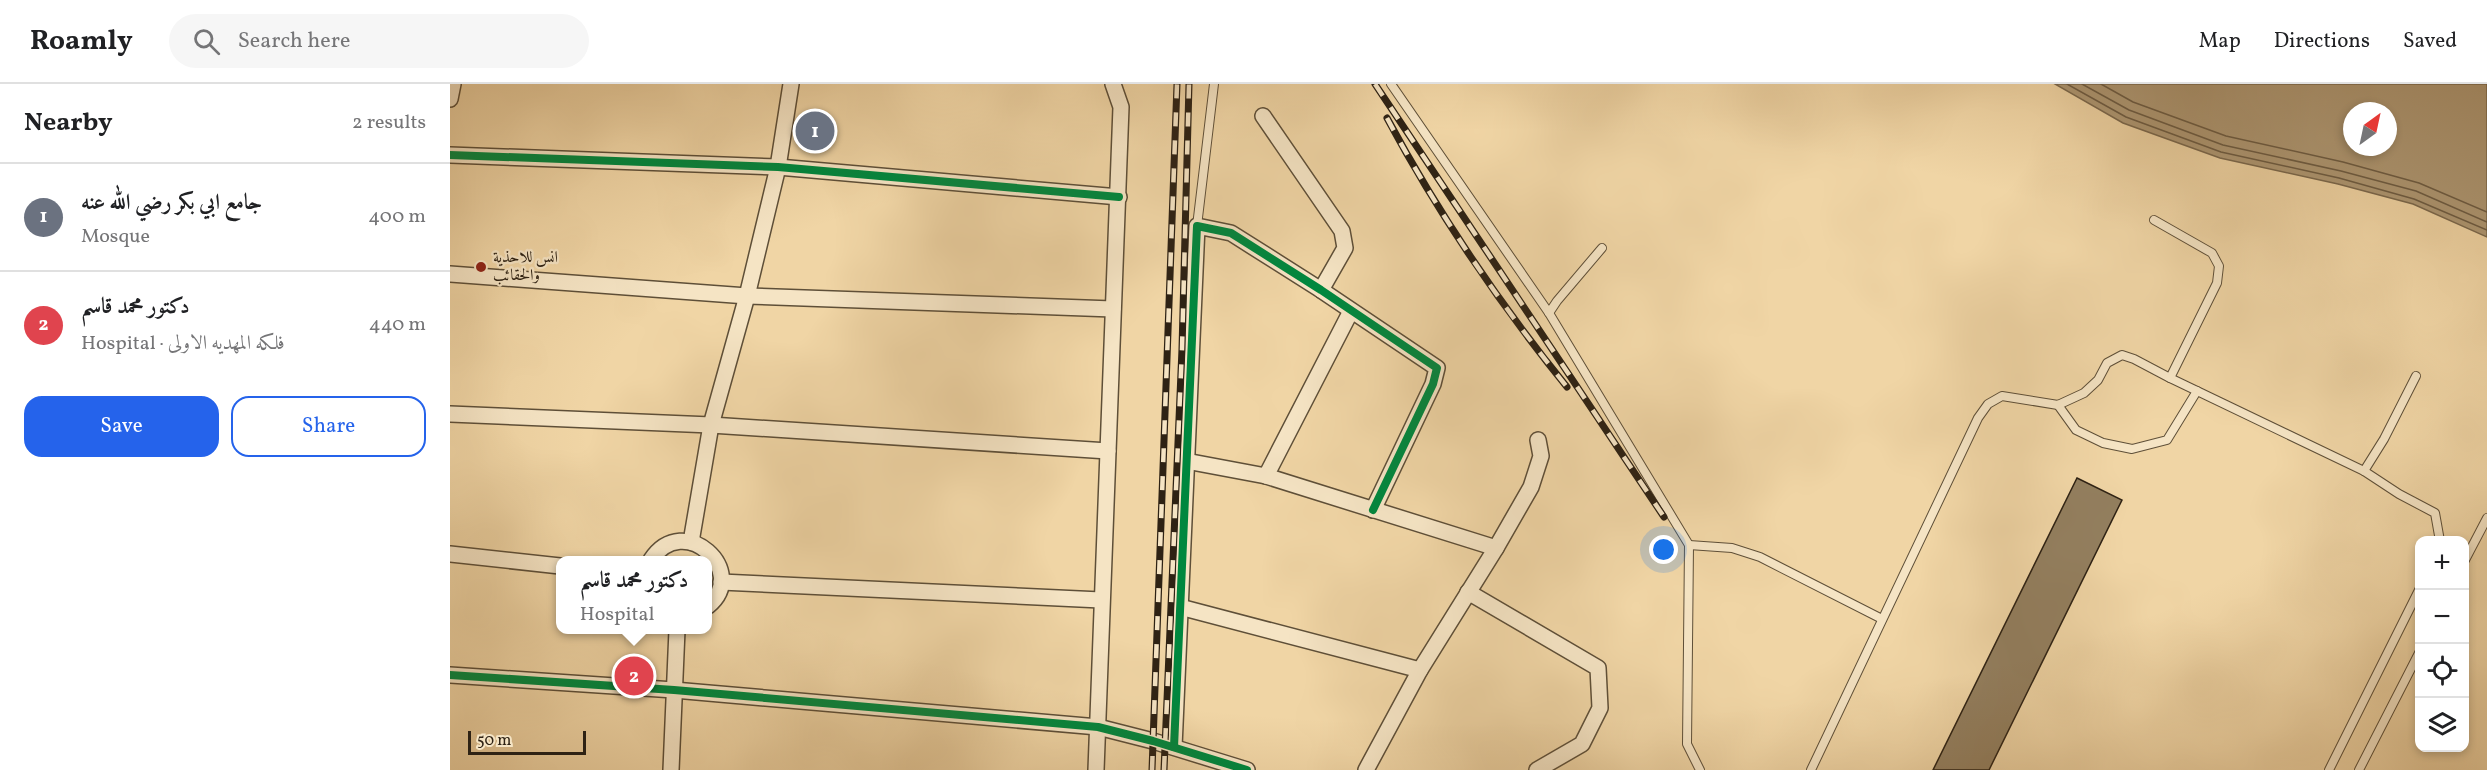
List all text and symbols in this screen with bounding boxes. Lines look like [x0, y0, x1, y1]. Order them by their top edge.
search box [169, 14, 589, 68]
text: Roamly [30, 22, 133, 61]
icon: search [190, 25, 223, 58]
text: Search here [238, 26, 350, 57]
text: Map [2199, 27, 2241, 56]
text: Directions [2274, 27, 2370, 56]
text: Saved [2403, 27, 2457, 56]
north arrow [2343, 102, 2397, 156]
text: Nearby [24, 105, 113, 141]
pin: 1 [796, 108, 835, 154]
text: 2 results [352, 109, 426, 137]
text: جامع ابي بكر رضي الله عنه [81, 188, 262, 219]
text: 1 [39, 203, 48, 231]
text: 400 m [368, 203, 426, 231]
text: Mosque [81, 223, 150, 251]
place label: انس للاحذية والحقائب [493, 247, 558, 287]
marker: انس للاحذية والحقائب [474, 260, 488, 274]
text: دكتور محمد قاسم [81, 292, 190, 323]
text: 2 [38, 311, 49, 339]
text: 440 m [369, 311, 426, 339]
text: Hospital · فلكه المهديه الاولى [81, 330, 285, 358]
button: Save [24, 396, 219, 457]
button: Share [231, 396, 426, 457]
your location [1649, 535, 1678, 564]
map controls [2415, 536, 2469, 752]
button: + [2415, 536, 2469, 590]
popup [556, 556, 712, 634]
text: دكتور محمد قاسم [580, 566, 688, 597]
button: − [2415, 590, 2469, 644]
text: Hospital [580, 601, 654, 629]
button: locate [2415, 644, 2469, 698]
pin: 2 [614, 654, 654, 698]
button: layers [2415, 698, 2469, 752]
scale bar [468, 728, 586, 756]
text: 50 m [477, 730, 511, 752]

